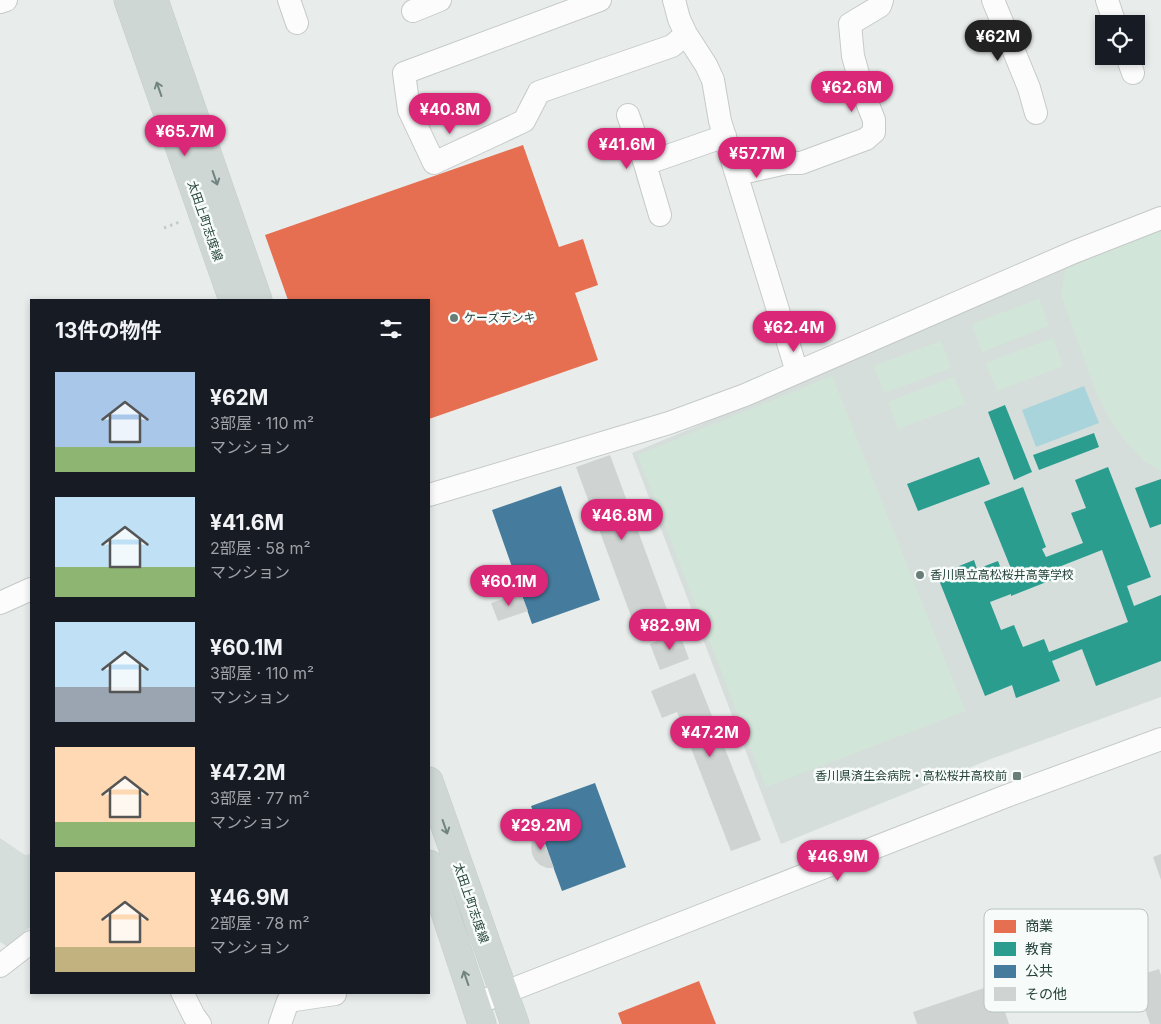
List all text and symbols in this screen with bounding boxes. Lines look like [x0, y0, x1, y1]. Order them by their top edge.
map controls [1095, 15, 1145, 65]
button: locate [1095, 15, 1145, 65]
pin: ¥62M [968, 20, 1028, 62]
text: ¥62M [976, 26, 1020, 46]
pin: ¥62.6M [811, 70, 893, 113]
text: ¥62.6M [822, 77, 882, 97]
one-way arrow [154, 81, 163, 97]
pin: ¥40.8M [409, 92, 491, 135]
text: ¥40.8M [420, 99, 480, 119]
pin: ¥65.7M [144, 114, 226, 157]
text: ¥65.7M [156, 121, 214, 141]
pin: ¥41.6M [586, 128, 668, 170]
text: ¥41.6M [599, 134, 655, 154]
pin: ¥57.7M [716, 136, 798, 179]
text: ¥57.7M [729, 143, 785, 163]
one-way arrow [211, 170, 221, 186]
street label: 太田上町志度線 [185, 179, 226, 263]
place label: ケーズデンキ [464, 310, 535, 325]
pin: ¥62.4M [753, 310, 835, 353]
marker: ケーズデンキ [448, 312, 460, 324]
icon: filters [377, 315, 405, 343]
text: ¥62.4M [764, 317, 824, 337]
text: 13件の物件 [55, 318, 162, 343]
text: ¥62M [210, 385, 268, 410]
icon: home [95, 392, 155, 452]
text: 3部屋 · 110 m² [210, 413, 314, 433]
text: マンション [210, 437, 290, 457]
pin: ¥46.8M [581, 498, 663, 541]
text: ¥46.8M [592, 505, 652, 525]
text: ¥41.6M [210, 510, 284, 535]
icon: home [95, 517, 155, 577]
text: 2部屋 · 58 m² [210, 538, 311, 558]
text: マンション [210, 562, 290, 582]
pin: ¥60.1M [468, 564, 550, 607]
place label: 香川県立高松桜井高等学校 [930, 567, 1074, 582]
marker: 香川県立高松桜井高等学校 [914, 569, 926, 581]
text: ¥60.1M [481, 571, 537, 591]
pin: ¥82.9M [629, 608, 711, 651]
text: ¥82.9M [640, 615, 700, 635]
text: ¥60.1M [210, 635, 283, 660]
icon: home [95, 642, 155, 702]
text: 3部屋 · 110 m² [210, 663, 314, 683]
text: マンション [210, 687, 290, 707]
pin: ¥47.2M [669, 716, 751, 758]
text: ¥47.2M [681, 722, 739, 742]
text: ¥47.2M [210, 760, 286, 785]
icon: home [95, 767, 155, 827]
place label: 香川県済生会病院・高松桜井高校前 [815, 768, 1007, 783]
marker: 香川県済生会病院・高松桜井高校前 [1011, 770, 1023, 782]
text: 3部屋 · 77 m² [210, 788, 310, 808]
pin: ¥29.2M [500, 808, 582, 851]
text: マンション [210, 812, 290, 832]
text: ¥29.2M [511, 815, 571, 835]
one-way arrow [441, 819, 450, 834]
pin: ¥46.9M [797, 840, 879, 882]
text: ¥46.9M [808, 846, 868, 866]
street label: 太田上町志度線 [451, 861, 492, 945]
text: ¥46.9M [210, 885, 289, 910]
icon: home [95, 892, 155, 952]
legend [984, 909, 1148, 1012]
text: 2部屋 · 78 m² [210, 913, 310, 933]
text: 商業 [1025, 917, 1053, 934]
text: マンション [210, 937, 290, 957]
text: 教育 [1025, 940, 1053, 957]
text: 公共 [1025, 962, 1053, 979]
one-way arrow [461, 971, 470, 986]
text: その他 [1025, 985, 1067, 1002]

